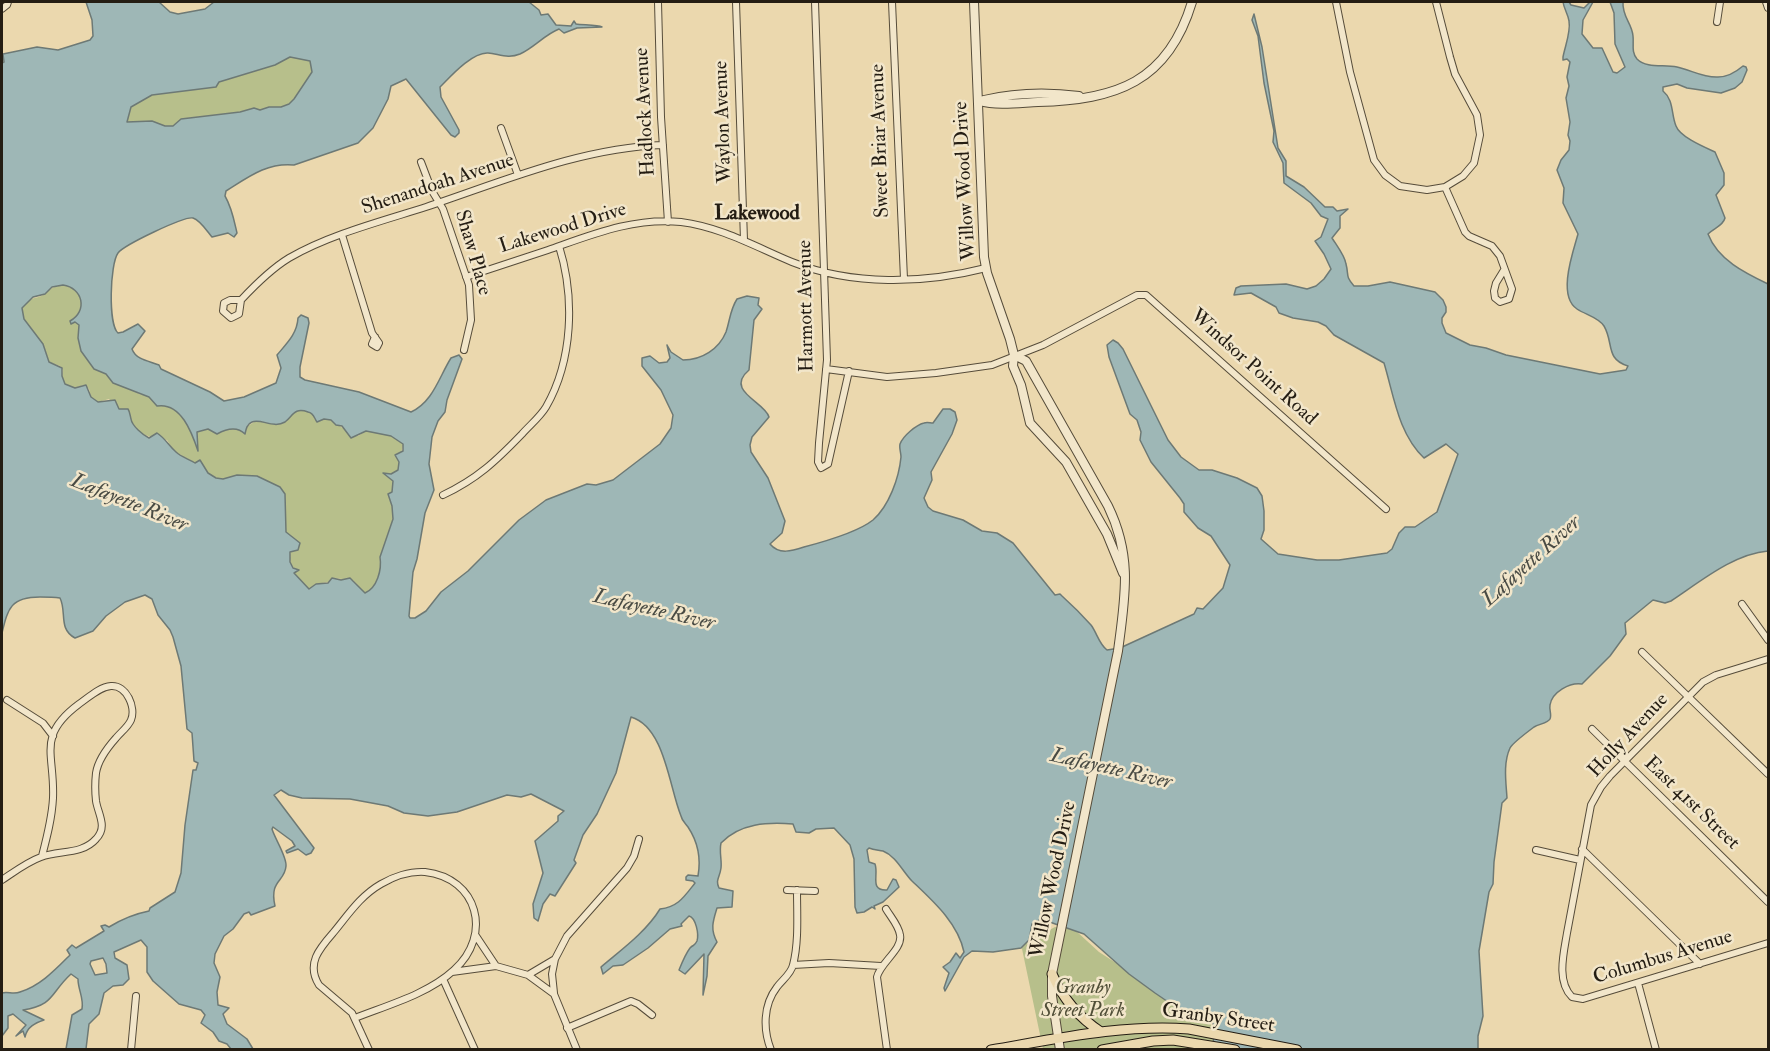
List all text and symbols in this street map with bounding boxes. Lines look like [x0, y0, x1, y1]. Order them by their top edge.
street label: Hadlock Avenue [631, 47, 661, 177]
street label: Waylon Avenue [710, 60, 738, 184]
street label: Sweet Briar Avenue [866, 64, 896, 218]
street label: Willow Wood Drive [950, 101, 982, 261]
street label: Shenandoah Avenue [359, 149, 517, 221]
street label: Lakewood Drive [497, 198, 629, 260]
district label: Lakewood [714, 201, 800, 227]
street label: Shaw Place [448, 208, 496, 298]
street label: Harmott Avenue [794, 240, 820, 372]
street label: Windsor Point Road [1185, 305, 1321, 431]
water label: Lafayette River [67, 469, 191, 539]
water label: Lafayette River [1477, 511, 1587, 613]
water label: Lafayette River [591, 585, 717, 637]
street label: Holly Avenue [1584, 689, 1674, 783]
water label: Lafayette River [1048, 744, 1174, 796]
street label: East 41st Street [1638, 752, 1744, 856]
street label: Willow Wood Drive [1026, 799, 1082, 961]
street label: Columbus Avenue [1591, 925, 1735, 991]
park label: Granby Street Park [1041, 977, 1125, 1024]
street label: Granby Street [1160, 999, 1276, 1039]

